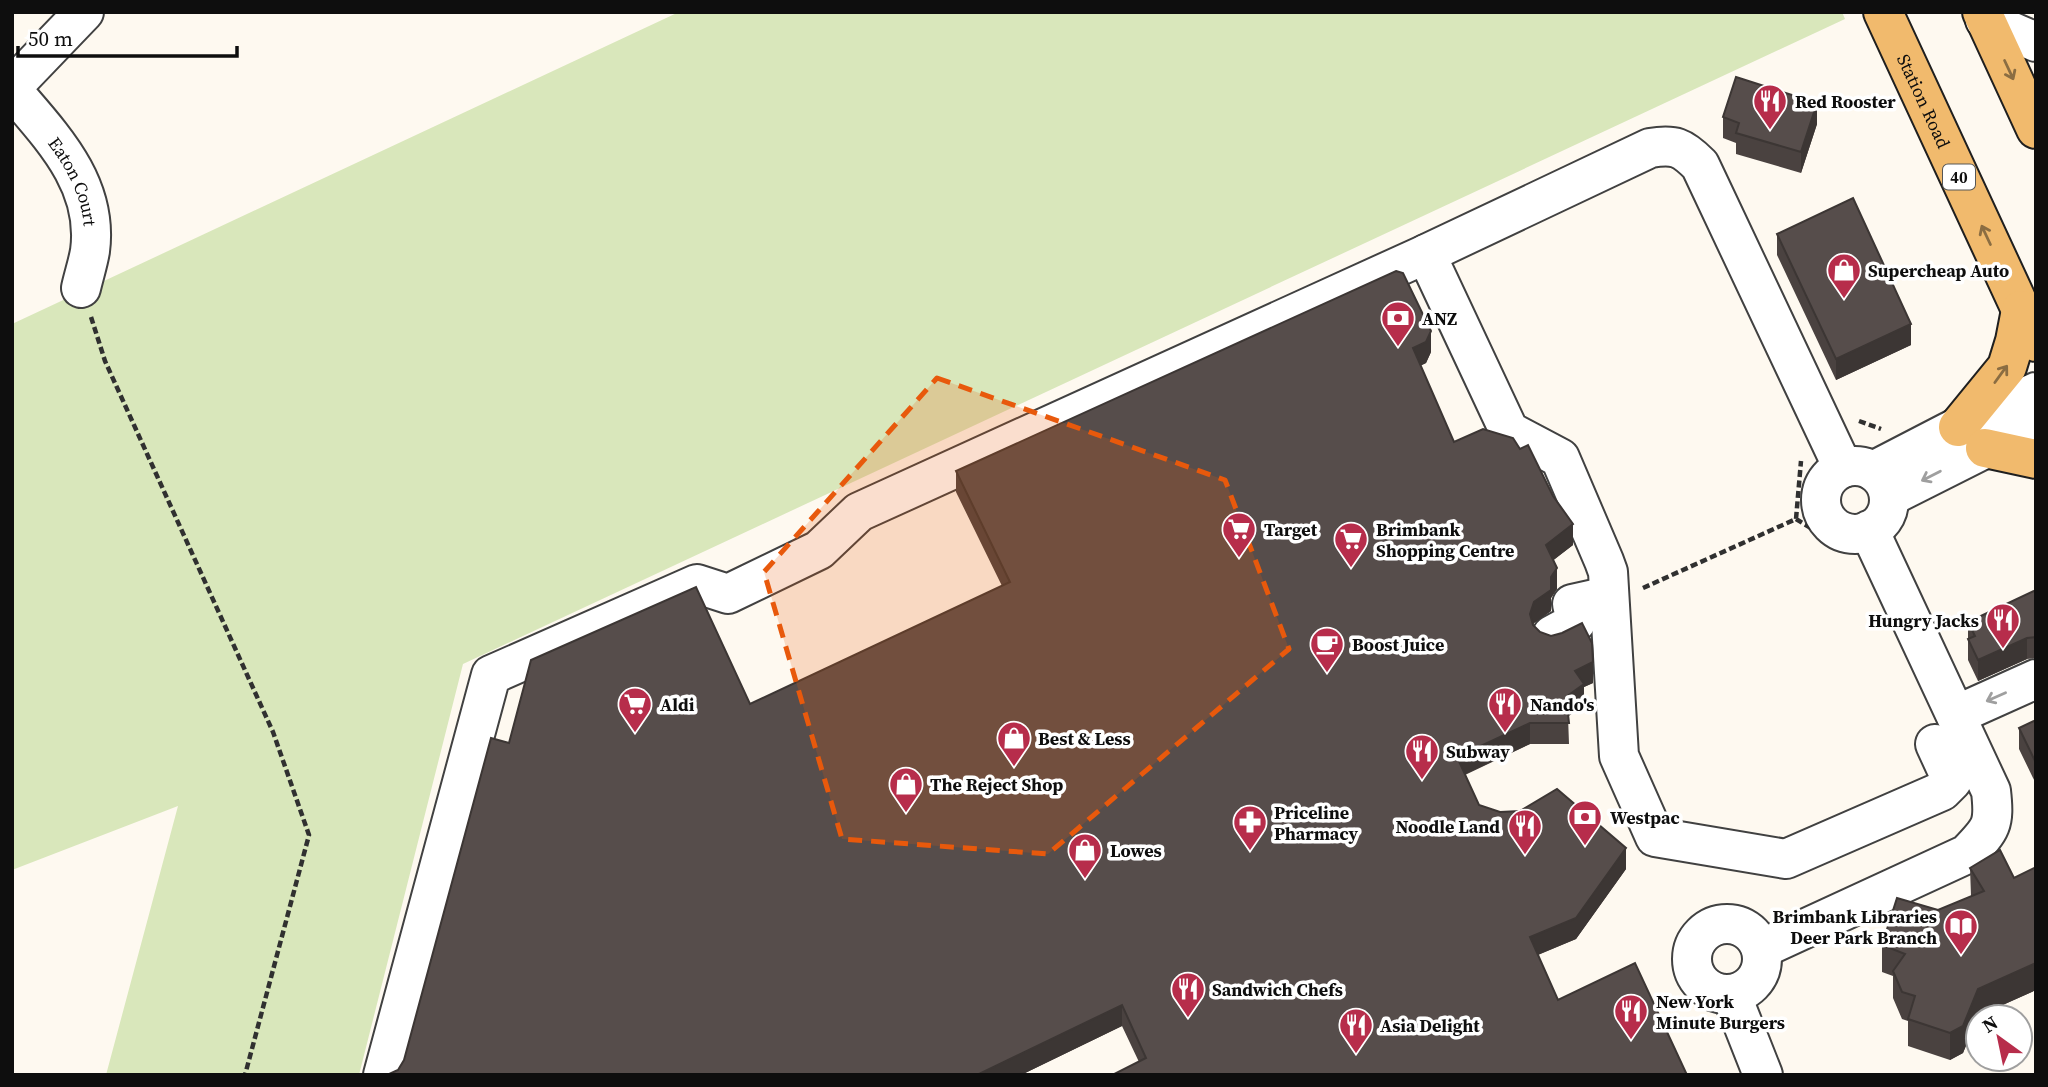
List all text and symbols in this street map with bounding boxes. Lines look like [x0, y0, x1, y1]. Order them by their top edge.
scale bar [18, 14, 236, 58]
text: 50 m [28, 24, 73, 53]
street label: Station Road [1892, 50, 1957, 152]
one-way arrow [2003, 59, 2016, 81]
restaurant icon: Red Rooster [1751, 82, 1789, 131]
place label: Red Rooster [1795, 89, 1896, 114]
street label: Eaton Court [43, 132, 103, 227]
road number: 40 [1943, 164, 1975, 190]
one-way arrow [1979, 225, 1992, 246]
shop icon: Supercheap Auto [1825, 251, 1863, 300]
place label: Supercheap Auto [1868, 258, 2009, 283]
bank icon: ANZ [1379, 299, 1417, 348]
place label: ANZ [1422, 306, 1457, 331]
one-way arrow [1993, 365, 2008, 384]
one-way arrow [1921, 469, 1942, 483]
supermarket icon: Target [1220, 510, 1258, 559]
place label: Target [1264, 517, 1318, 542]
place label: Brimbank Shopping Centre [1376, 517, 1514, 563]
supermarket icon: Brimbank Shopping Centre [1332, 520, 1370, 569]
restaurant icon: Hungry Jacks [1984, 601, 2022, 650]
place label: Hungry Jacks [1868, 608, 1979, 633]
cafe icon: Boost Juice [1308, 625, 1346, 674]
place label: Boost Juice [1352, 632, 1444, 657]
supermarket icon: Aldi [616, 685, 654, 734]
restaurant icon: Nando's [1486, 685, 1524, 734]
one-way arrow [1986, 691, 2007, 704]
place label: Aldi [660, 692, 695, 717]
place label: Nando's [1530, 692, 1595, 717]
shop icon: Best & Less [995, 719, 1033, 768]
place label: Best & Less [1038, 726, 1131, 751]
restaurant icon: Subway [1403, 732, 1441, 781]
place label: Subway [1446, 739, 1510, 764]
shop icon: The Reject Shop [887, 765, 925, 814]
place label: The Reject Shop [930, 772, 1063, 797]
bank icon: Westpac [1566, 798, 1604, 847]
place label: Priceline Pharmacy [1274, 800, 1359, 846]
pharmacy icon: Priceline Pharmacy [1231, 803, 1269, 852]
place label: Westpac [1610, 805, 1680, 830]
restaurant icon: Noodle Land [1506, 807, 1544, 856]
place label: Noodle Land [1396, 814, 1500, 839]
shop icon: Lowes [1066, 831, 1104, 880]
place label: Lowes [1110, 838, 1162, 863]
place label: Brimbank Libraries Deer Park Branch [1773, 904, 1937, 950]
library icon: Brimbank Libraries Deer Park Branch [1942, 907, 1980, 956]
restaurant icon: Sandwich Chefs [1169, 970, 1207, 1019]
place label: Sandwich Chefs [1212, 977, 1343, 1002]
place label: New York Minute Burgers [1656, 989, 1785, 1035]
restaurant icon: New York Minute Burgers [1612, 992, 1650, 1041]
north arrow [1964, 1003, 2034, 1073]
restaurant icon: Asia Delight [1337, 1006, 1375, 1055]
text: N [1977, 1009, 2003, 1038]
place label: Asia Delight [1380, 1013, 1480, 1038]

